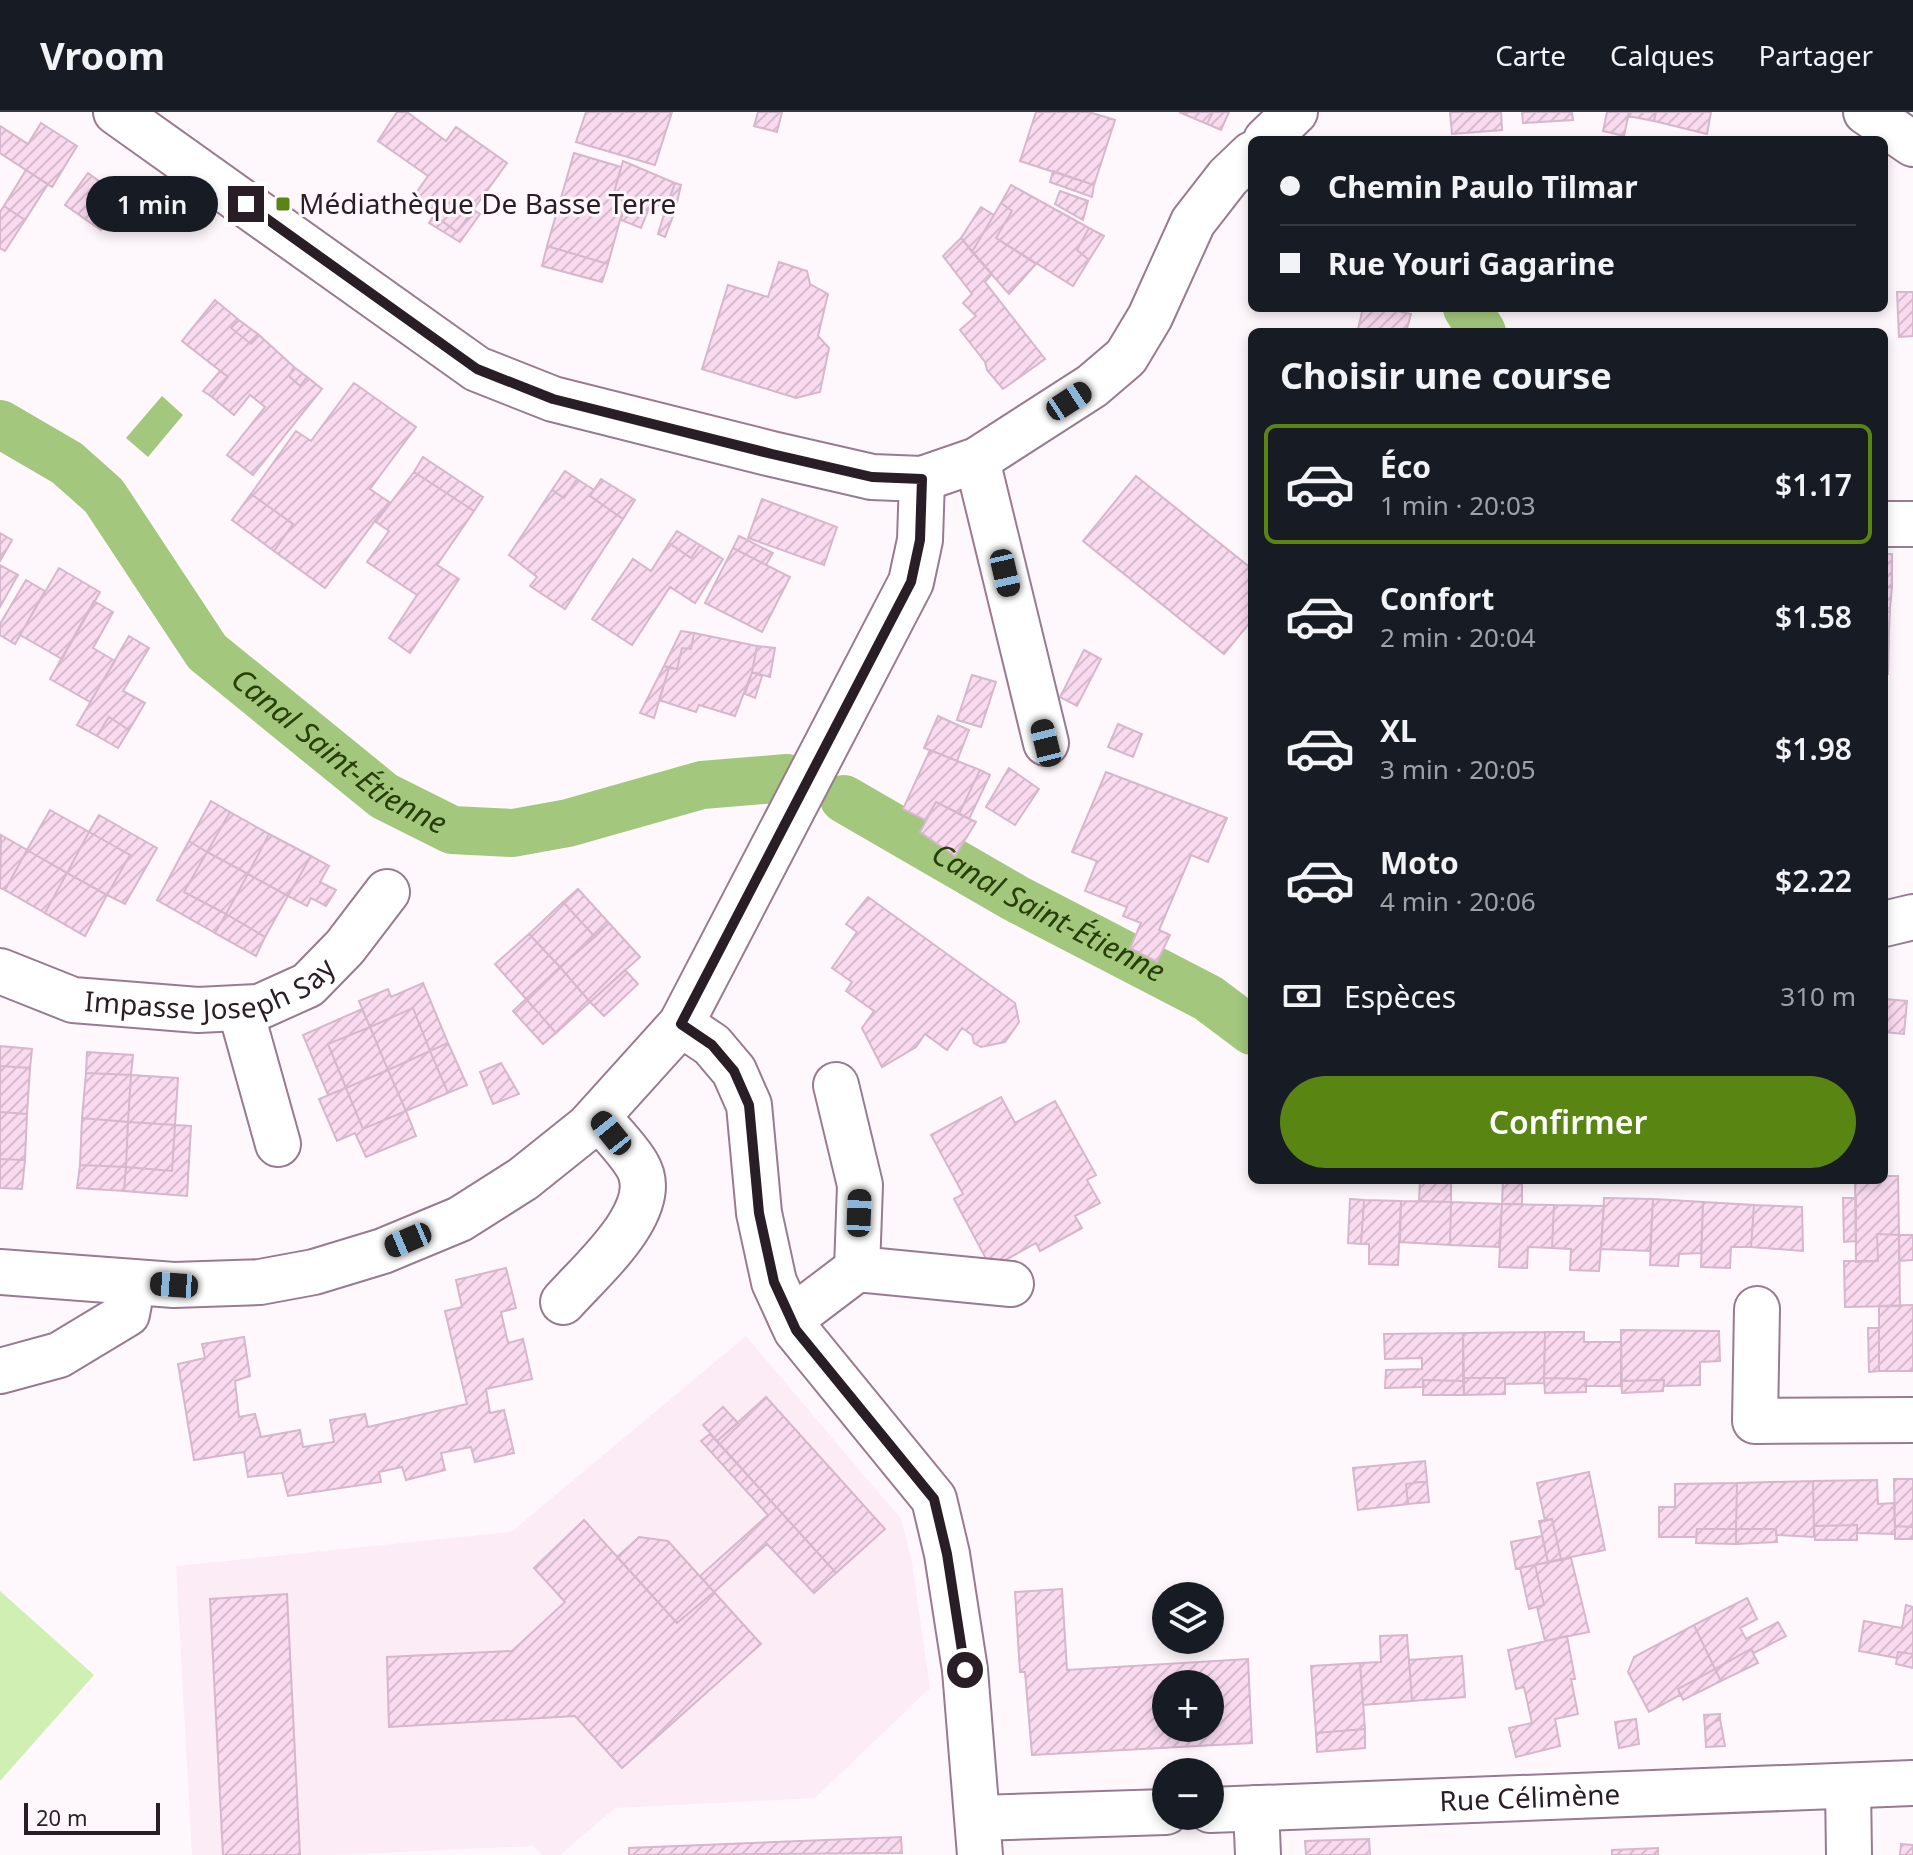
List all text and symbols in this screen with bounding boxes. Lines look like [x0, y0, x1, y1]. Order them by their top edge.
text: Vroom [40, 29, 165, 81]
text: Carte [1495, 36, 1566, 74]
text: Calques [1610, 36, 1714, 74]
text: Partager [1758, 36, 1873, 74]
text: Chemin Paulo Tilmar [1328, 166, 1638, 207]
callout: 1 min [86, 176, 218, 232]
place label: Médiathèque De Basse Terre [299, 184, 676, 222]
text: 1 min [117, 186, 187, 222]
route end [228, 186, 264, 222]
marker: Médiathèque De Basse Terre [274, 195, 292, 213]
text: Rue Youri Gagarine [1328, 243, 1615, 284]
text: Choisir une course [1280, 351, 1612, 400]
car [1042, 378, 1096, 424]
text: Éco [1380, 446, 1431, 487]
icon: car [1284, 448, 1356, 520]
text: $1.17 [1775, 464, 1852, 505]
text: 1 min · 20:03 [1380, 487, 1536, 523]
car [988, 547, 1022, 599]
text: Confort [1380, 578, 1494, 619]
icon: car [1284, 580, 1356, 652]
text: $1.58 [1775, 596, 1852, 637]
text: 2 min · 20:04 [1380, 619, 1536, 655]
water label: Canal Saint-Étienne [223, 658, 454, 843]
text: XL [1380, 710, 1417, 751]
icon: car [1284, 712, 1356, 784]
car [1029, 717, 1063, 769]
text: $1.98 [1775, 728, 1852, 769]
text: 3 min · 20:05 [1380, 751, 1536, 787]
water label: Canal Saint-Étienne [925, 832, 1173, 991]
text: Moto [1380, 842, 1459, 883]
icon: car [1284, 844, 1356, 916]
text: $2.22 [1775, 860, 1852, 901]
text: 4 min · 20:06 [1380, 883, 1536, 919]
street label: Impasse Joseph Say [83, 948, 343, 1028]
icon: cash [1280, 974, 1324, 1018]
text: Espèces [1344, 976, 1456, 1017]
text: 310 m [1780, 978, 1856, 1014]
button: Confirmer [1280, 1076, 1856, 1168]
car [587, 1107, 635, 1159]
car [846, 1189, 872, 1237]
car [381, 1220, 435, 1260]
car [149, 1271, 199, 1299]
map controls [1152, 1582, 1224, 1830]
button: layers [1152, 1582, 1224, 1654]
route start [947, 1652, 983, 1688]
button: + [1152, 1670, 1224, 1742]
button: − [1152, 1758, 1224, 1830]
street label: Rue Célimène [1439, 1774, 1621, 1819]
scale bar [24, 1799, 160, 1835]
text: 20 m [36, 1802, 87, 1832]

